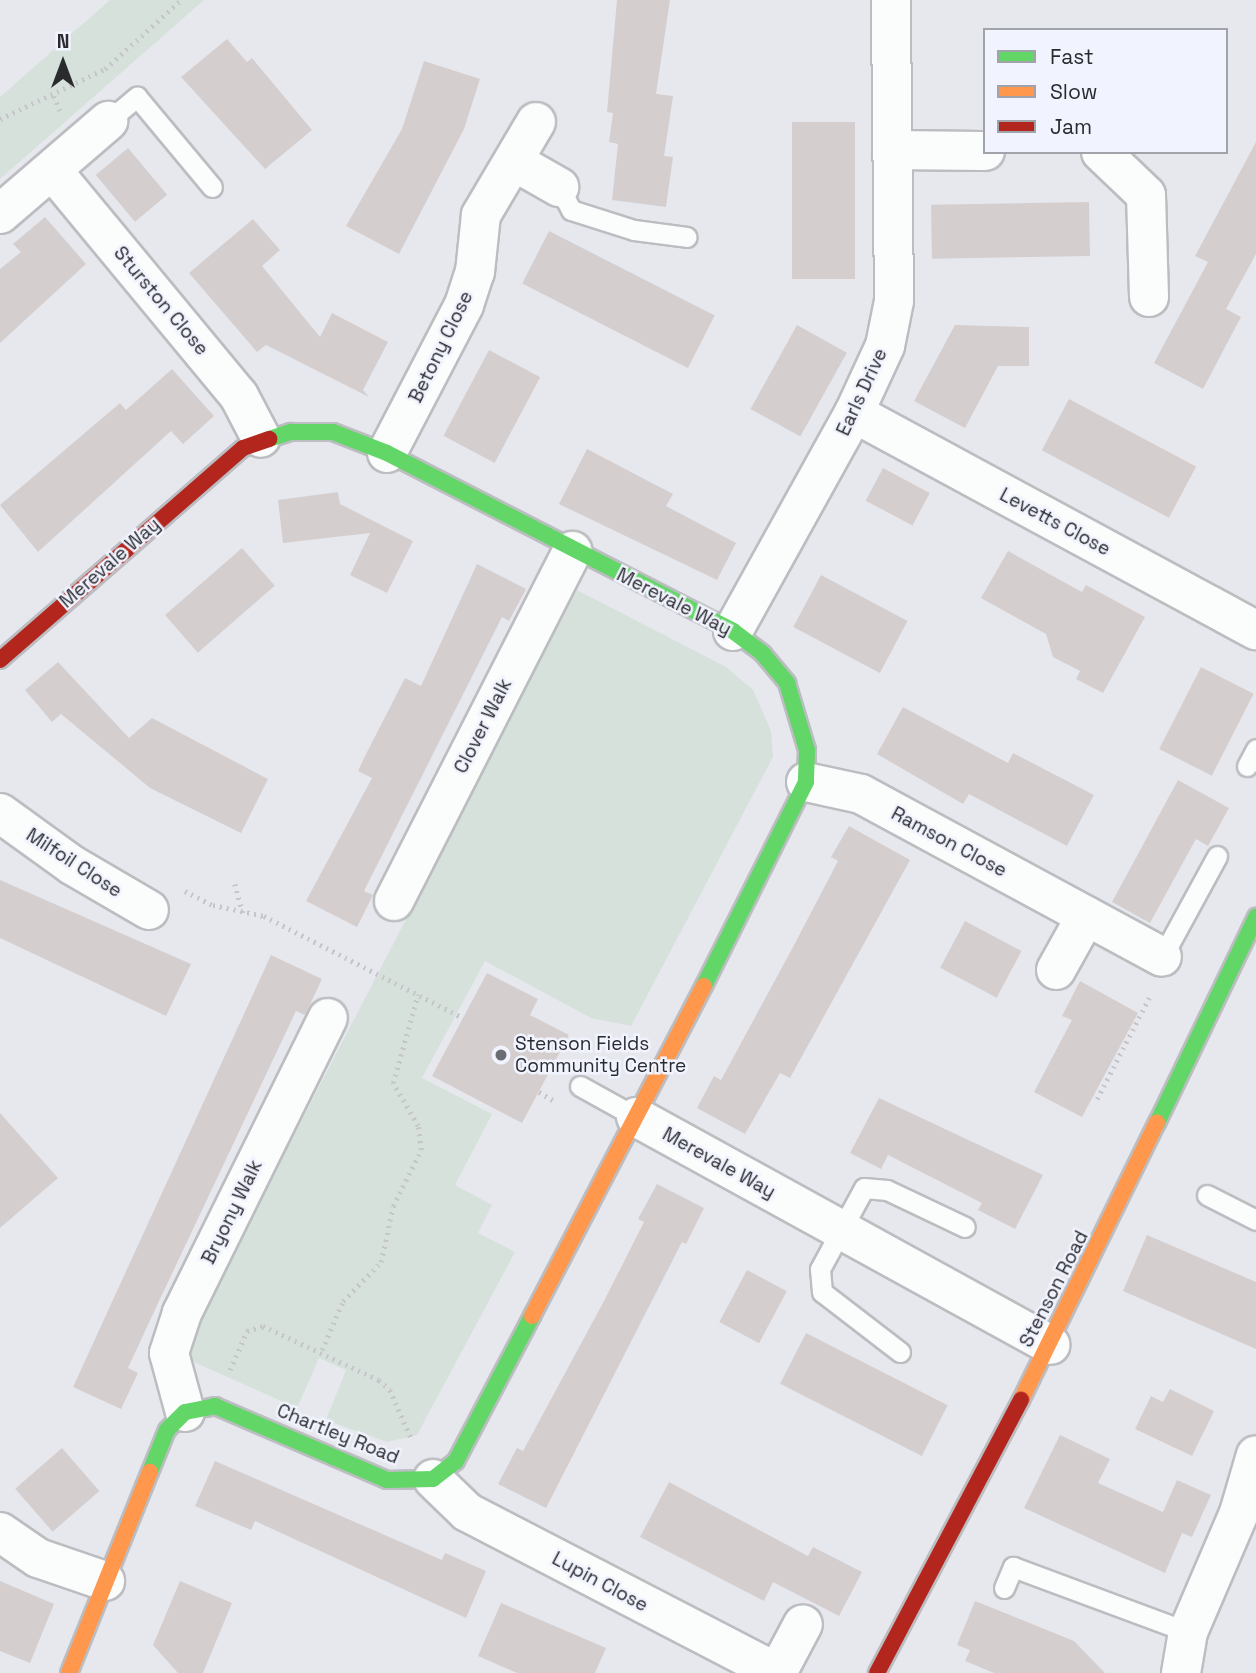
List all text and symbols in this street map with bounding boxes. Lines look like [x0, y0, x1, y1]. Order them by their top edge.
north arrow [28, 28, 98, 98]
legend [983, 28, 1228, 154]
text: N [57, 29, 69, 54]
text: Fast [1050, 43, 1094, 70]
text: Slow [1050, 78, 1098, 105]
text: Jam [1050, 113, 1092, 140]
street label: Sturston Close [109, 242, 213, 360]
street label: Betony Close [404, 287, 478, 407]
street label: Earls Drive [832, 345, 892, 439]
street label: Levetts Close [996, 483, 1114, 561]
street label: Merevale Way [55, 513, 165, 613]
street label: Merevale Way [613, 563, 735, 641]
street label: Clover Walk [449, 675, 517, 777]
street label: Ramson Close [887, 802, 1011, 882]
street label: Milfoil Close [22, 824, 126, 902]
place label: Stenson Fields Community Centre [515, 1033, 686, 1077]
marker: Stenson Fields Community Centre [493, 1047, 509, 1063]
street label: Merevale Way [658, 1123, 780, 1203]
street label: Bryony Walk [197, 1156, 267, 1268]
street label: Stenson Road [1015, 1227, 1093, 1351]
street label: Chartley Road [274, 1399, 402, 1469]
street label: Lupin Close [548, 1547, 652, 1617]

